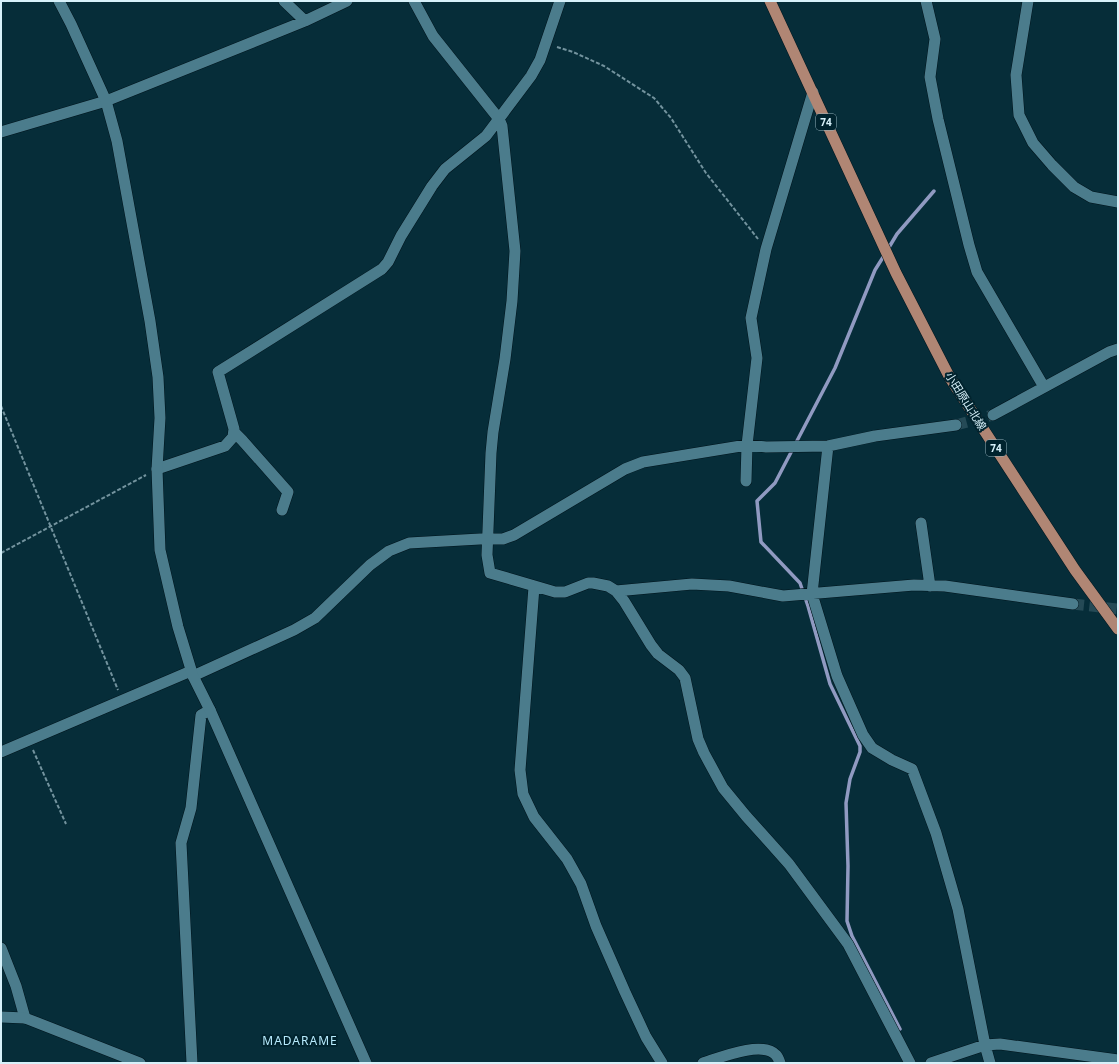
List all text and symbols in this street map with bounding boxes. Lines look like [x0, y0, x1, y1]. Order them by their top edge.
road number: 74 [816, 114, 836, 130]
street label: 小田原山北線 [943, 369, 990, 433]
road number: 74 [986, 440, 1006, 456]
district label: MADARAME [262, 1032, 338, 1049]

